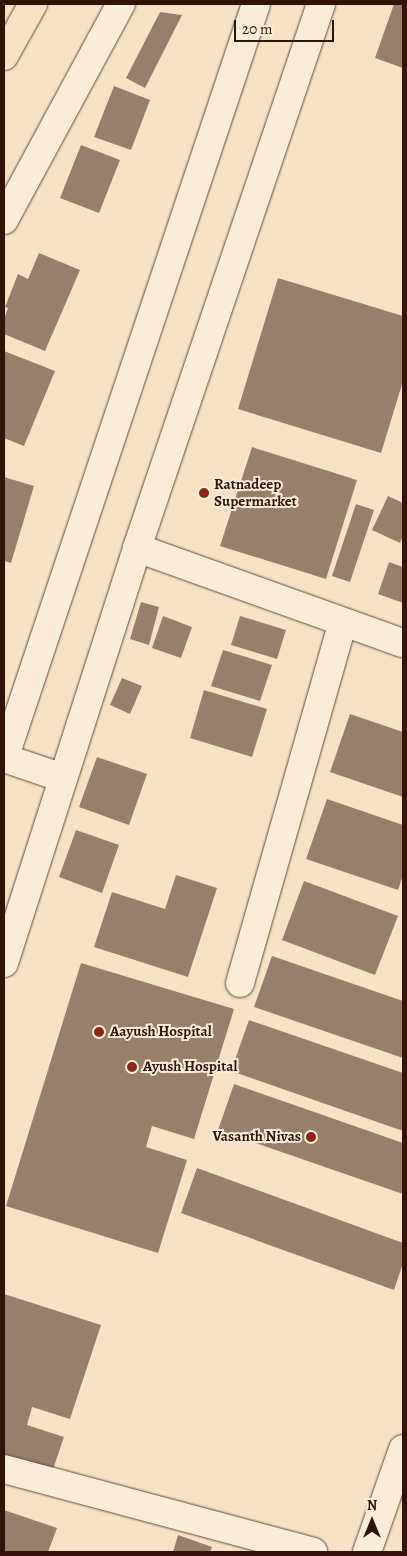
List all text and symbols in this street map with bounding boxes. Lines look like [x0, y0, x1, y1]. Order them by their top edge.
scale bar [237, 10, 337, 42]
text: 20 m [242, 19, 273, 39]
place label: Ratnadeep Supermarket [214, 475, 297, 510]
marker: Ratnadeep Supermarket [198, 487, 210, 499]
place label: Aayush Hospital [110, 1023, 212, 1041]
marker: Aayush Hospital [92, 1025, 106, 1039]
place label: Ayush Hospital [143, 1058, 237, 1076]
marker: Ayush Hospital [125, 1060, 139, 1074]
place label: Vasanth Nivas [213, 1128, 301, 1146]
marker: Vasanth Nivas [305, 1131, 317, 1143]
north arrow [347, 1496, 397, 1546]
text: N [367, 1496, 377, 1515]

